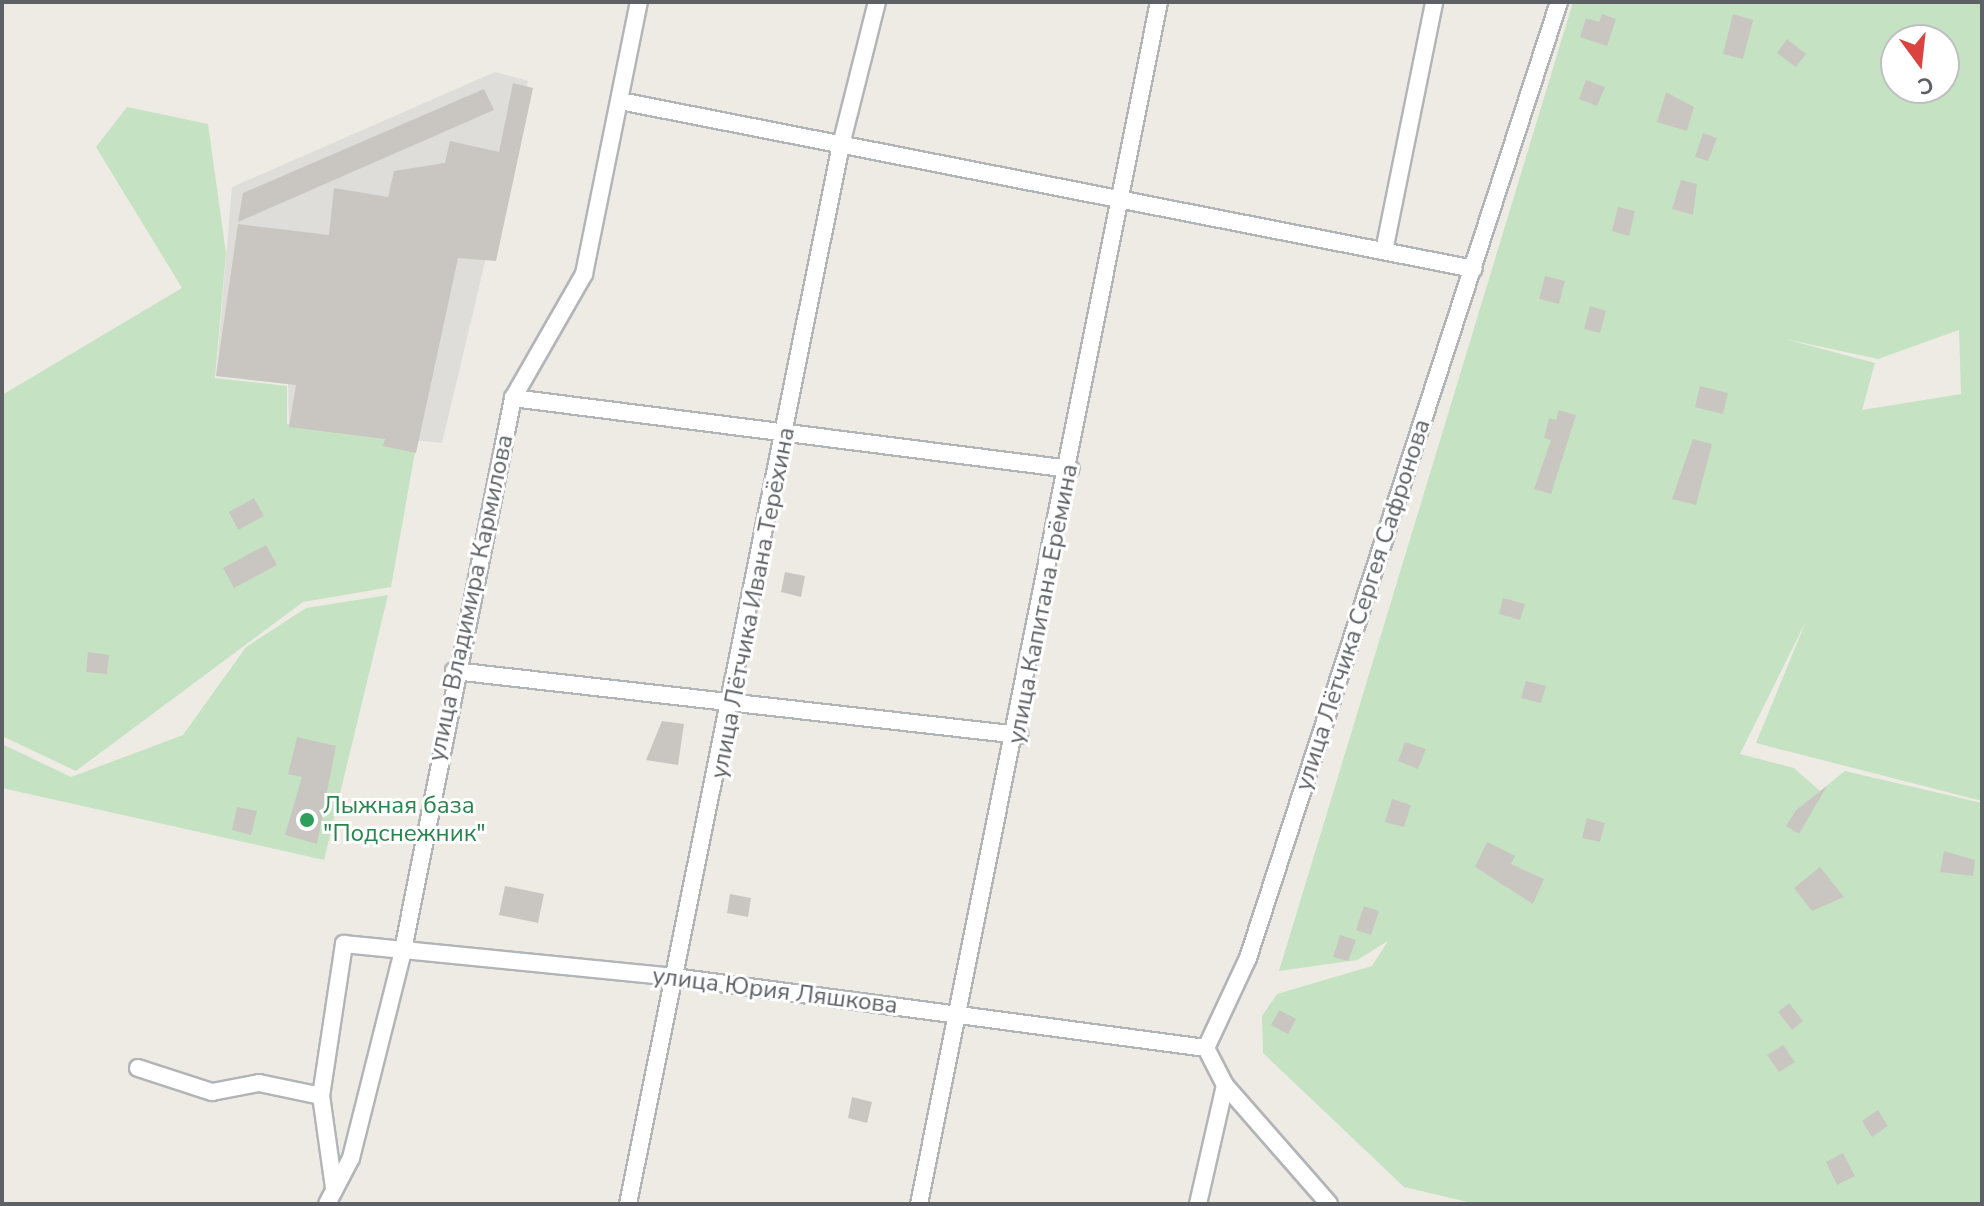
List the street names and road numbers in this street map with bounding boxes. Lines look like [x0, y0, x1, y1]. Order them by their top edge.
street label: улица Лётчика Сергея Сафронова [1289, 416, 1437, 794]
street label: улица Лётчика Ивана Терёхина [705, 425, 801, 781]
street label: улица Владимира Кармилова [422, 432, 520, 764]
street label: улица Капитана Ерёмина [1002, 462, 1084, 746]
street label: улица Юрия Ляшкова [651, 962, 899, 1020]

